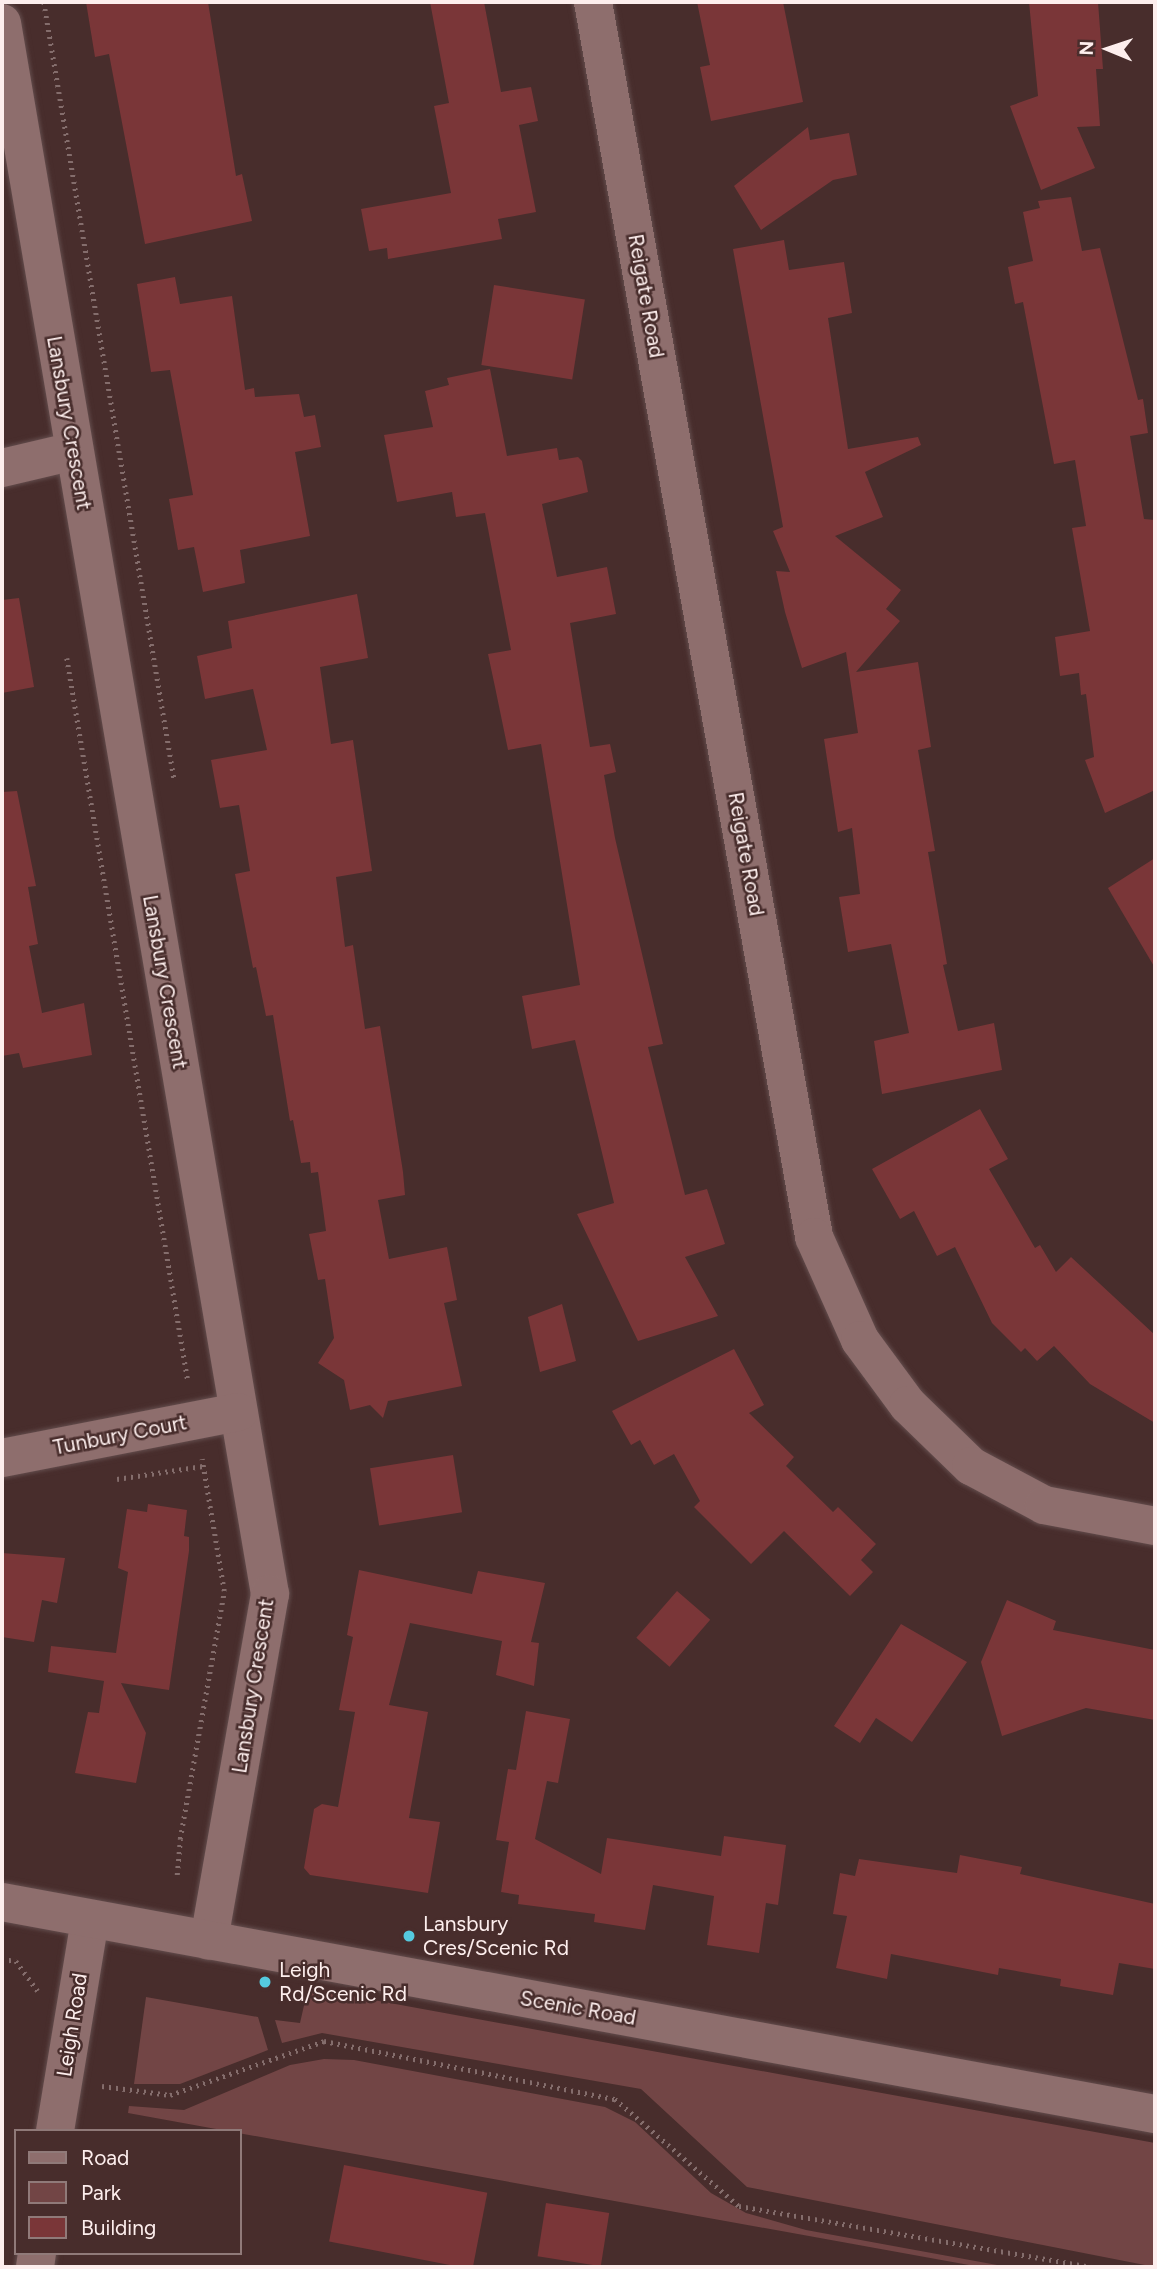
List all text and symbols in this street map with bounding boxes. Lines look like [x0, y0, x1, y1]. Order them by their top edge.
north arrow [1073, 14, 1143, 84]
text: N [1075, 41, 1098, 56]
street label: Reigate Road [623, 232, 669, 360]
street label: Lansbury Crescent [41, 334, 97, 512]
street label: Reigate Road [723, 790, 769, 918]
street label: Lansbury Crescent [137, 893, 193, 1071]
street label: Tunbury Court [51, 1410, 189, 1460]
street label: Lansbury Crescent [227, 1597, 279, 1775]
place label: Lansbury Cres/Scenic Rd [423, 1911, 569, 1961]
marker: Lansbury Cres/Scenic Rd [401, 1928, 417, 1944]
place label: Leigh Rd/Scenic Rd [279, 1957, 407, 2007]
street label: Leigh Road [51, 1971, 93, 2079]
marker: Leigh Rd/Scenic Rd [257, 1974, 273, 1990]
street label: Scenic Road [518, 1985, 638, 2031]
legend [14, 2129, 242, 2255]
text: Road [81, 2145, 129, 2170]
text: Park [81, 2180, 121, 2205]
text: Building [81, 2215, 156, 2240]

